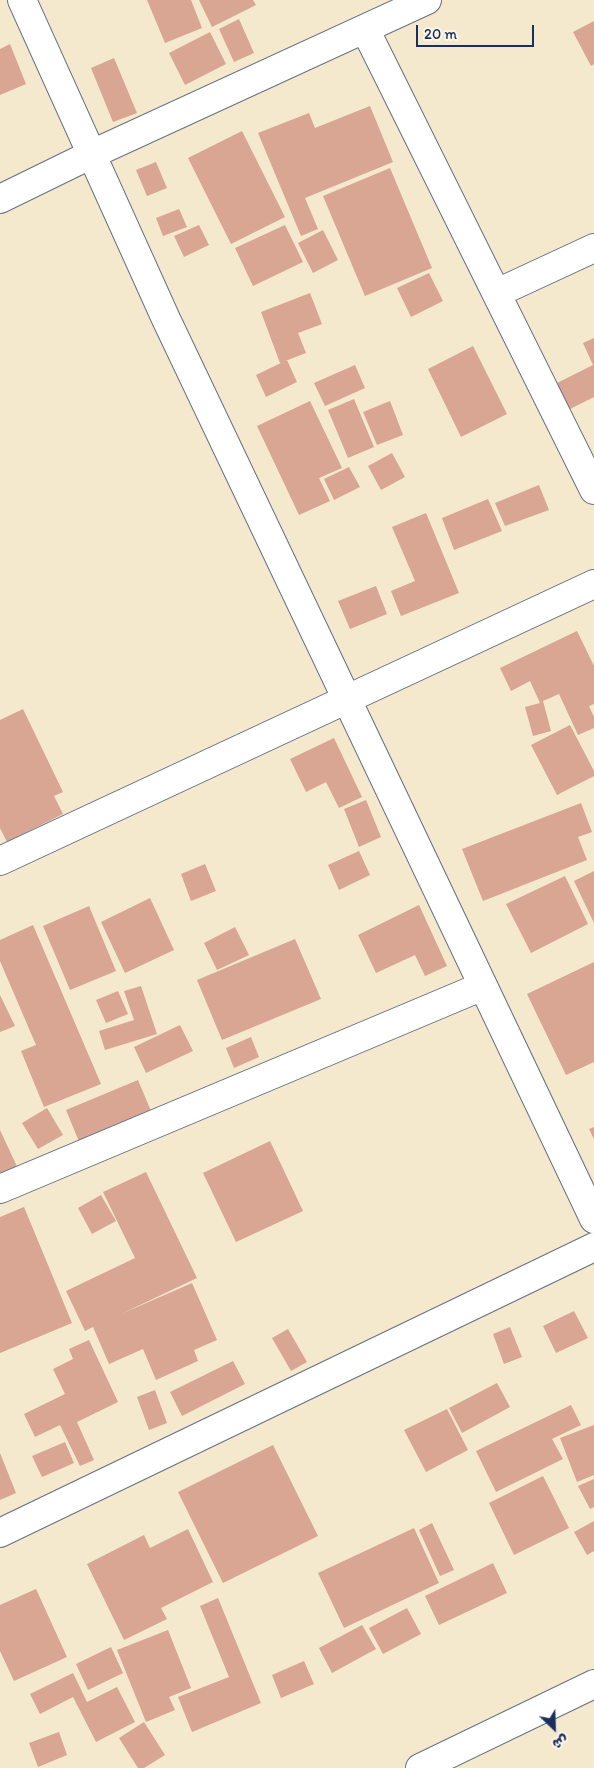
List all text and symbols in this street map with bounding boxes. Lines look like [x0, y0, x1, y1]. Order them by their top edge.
scale bar [419, 15, 536, 47]
text: 20 m [424, 25, 457, 43]
north arrow [529, 1703, 579, 1753]
text: ش [550, 1731, 571, 1753]

